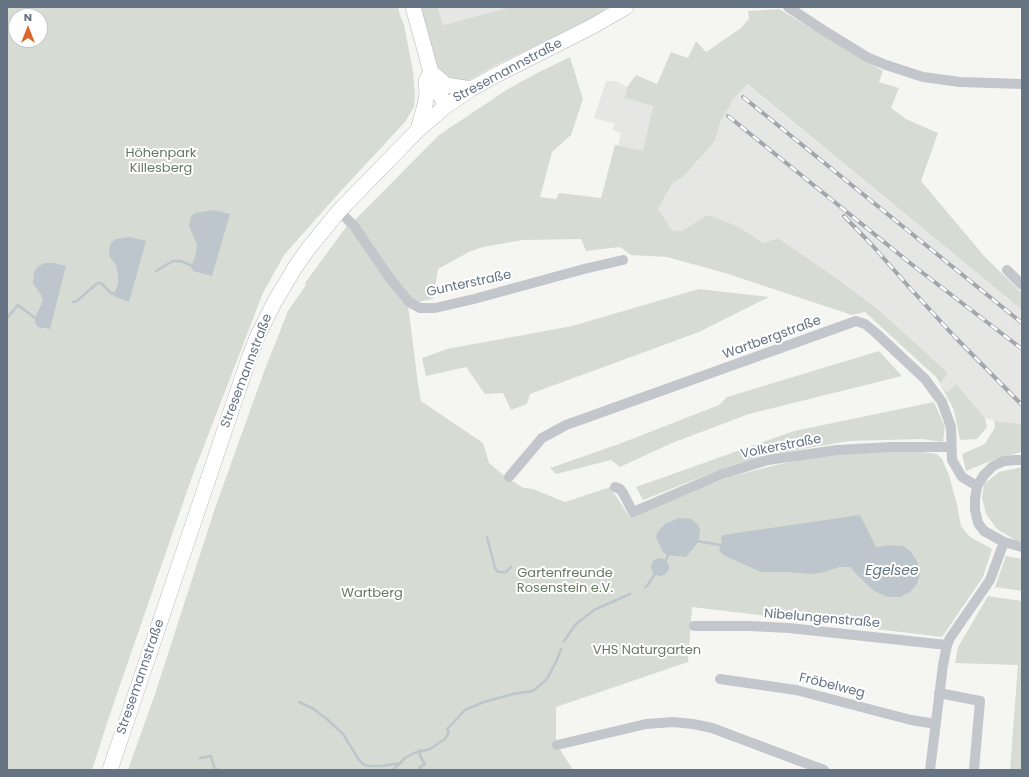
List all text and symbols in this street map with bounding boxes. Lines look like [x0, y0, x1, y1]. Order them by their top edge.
north arrow [8, 8, 48, 48]
text: N [24, 9, 32, 25]
street label: Stresemannstraße [451, 36, 565, 106]
park label: Höhenpark Killesberg [125, 146, 197, 177]
street label: Gunterstraße [425, 267, 513, 301]
street label: Stresemannstraße [218, 312, 276, 430]
street label: Wartbergstraße [721, 313, 823, 363]
street label: Volkerstraße [739, 432, 823, 462]
water label: Egelsee [865, 563, 919, 579]
park label: Gartenfreunde Rosenstein e.V. [517, 566, 613, 597]
park label: Wartberg [341, 586, 403, 602]
street label: Nibelungenstraße [763, 606, 881, 632]
street label: Stresemannstraße [114, 617, 168, 737]
park label: VHS Naturgarten [593, 643, 701, 659]
street label: Fröbelweg [797, 670, 867, 702]

